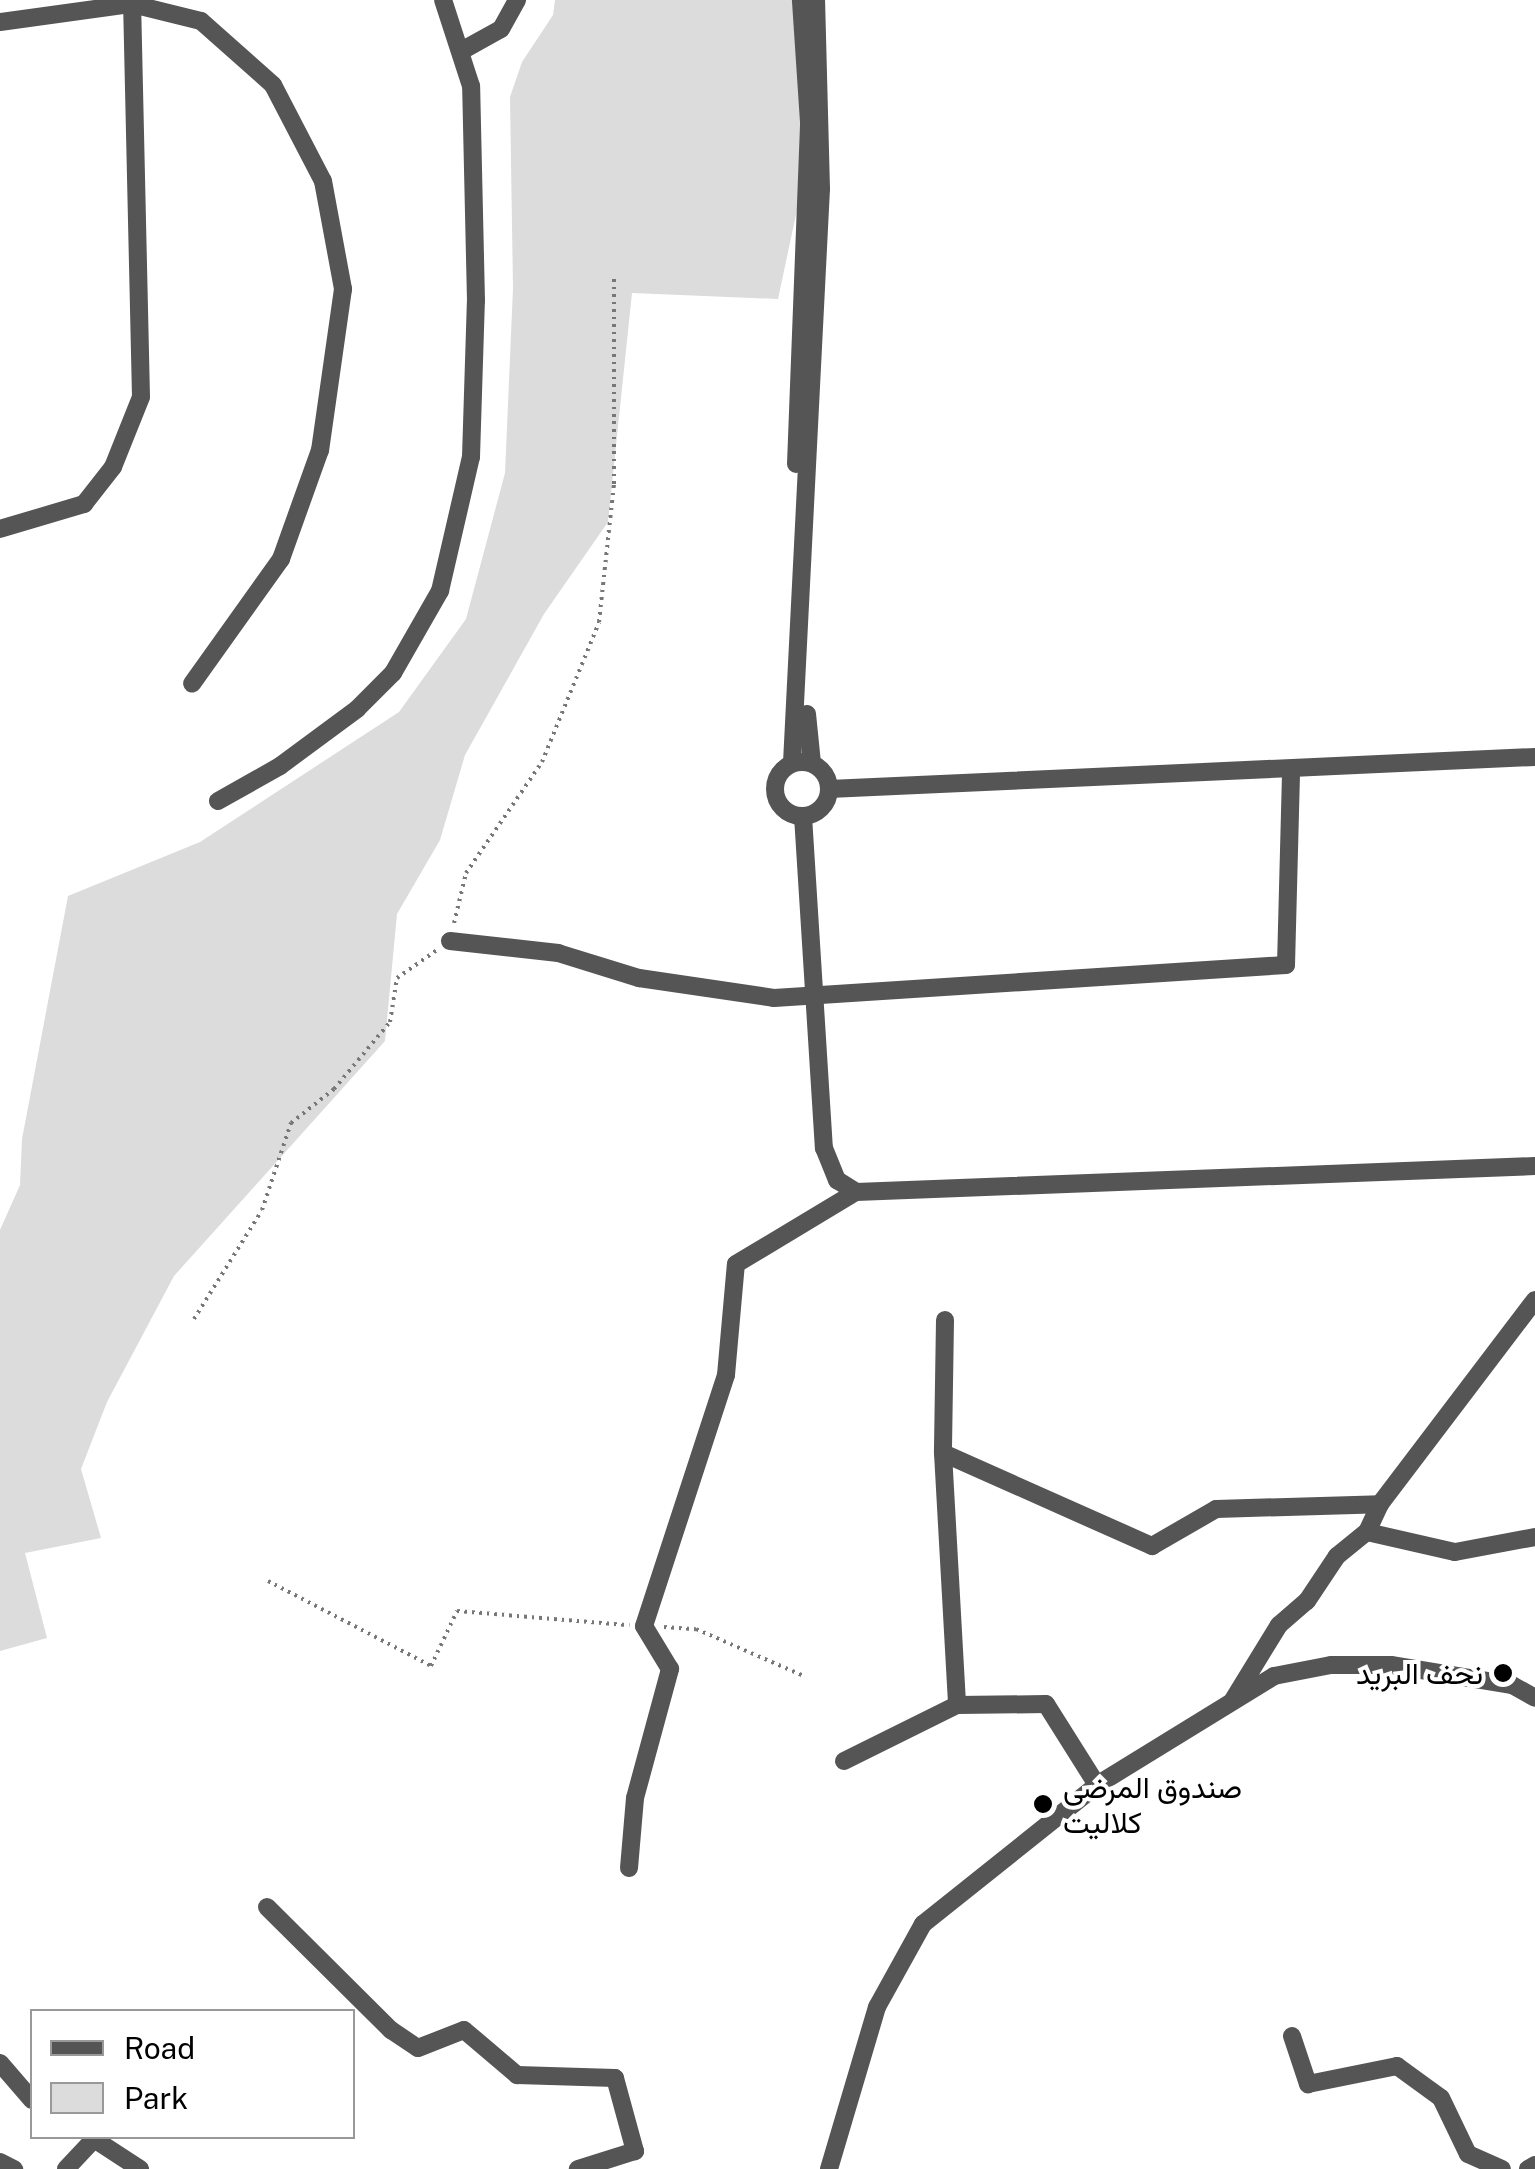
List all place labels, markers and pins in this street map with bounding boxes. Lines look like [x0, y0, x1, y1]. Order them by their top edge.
place label: نحف البريد [1356, 1655, 1483, 1691]
marker: نحف البريد [1492, 1662, 1514, 1684]
place label: صندوق المرضى كلاليت [1063, 1769, 1242, 1840]
marker: صندوق المرضى كلاليت [1032, 1793, 1054, 1815]

